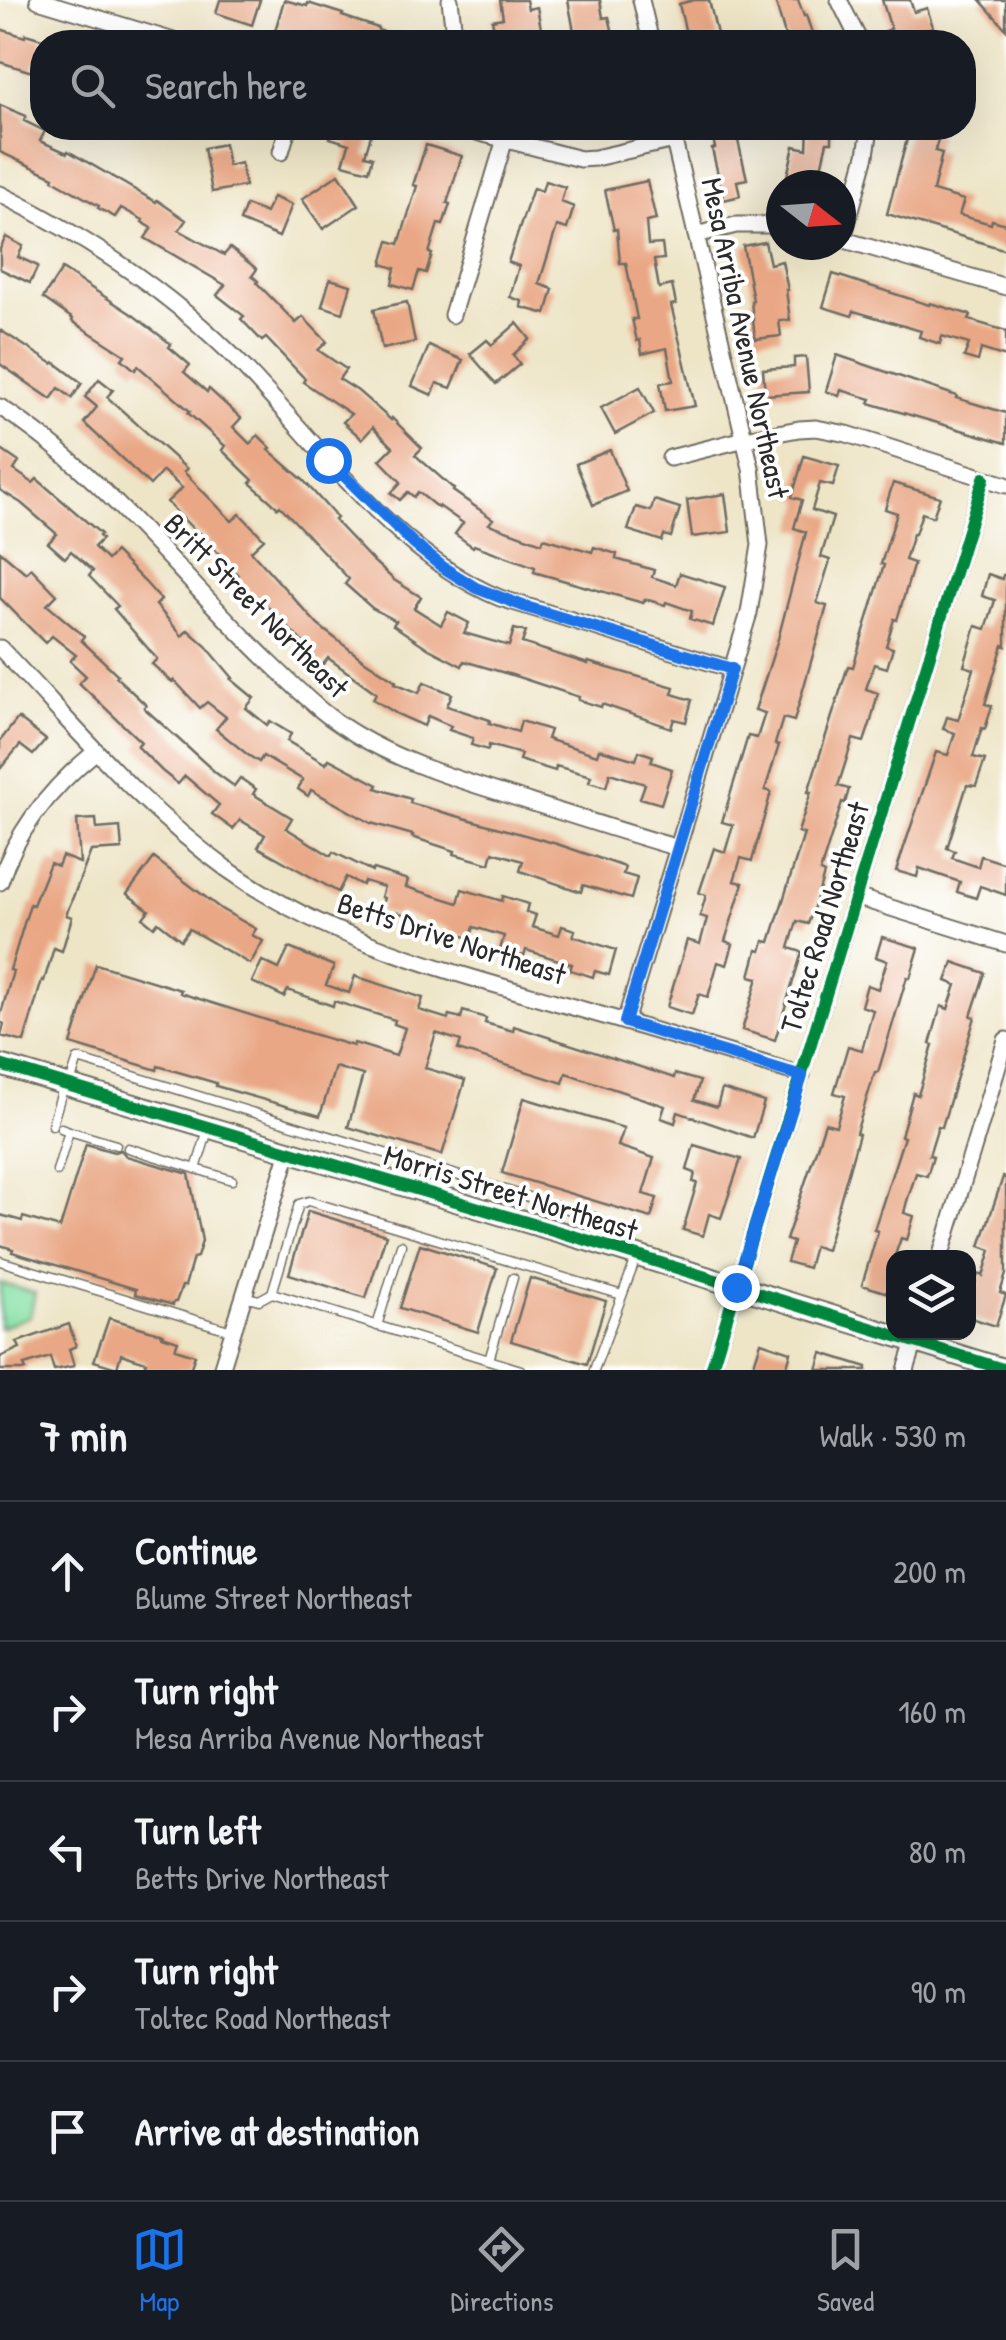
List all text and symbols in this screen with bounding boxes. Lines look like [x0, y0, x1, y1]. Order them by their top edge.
search box [30, 30, 976, 140]
icon: search [65, 58, 120, 113]
text: Search here [145, 59, 307, 111]
north arrow [766, 170, 856, 260]
street label: Mesa Arriba Avenue Northeast [692, 174, 800, 503]
route start [306, 438, 352, 484]
street label: Britt Street Northeast [156, 504, 359, 707]
street label: Toltec Road Northeast [770, 796, 878, 1037]
street label: Betts Drive Northeast [333, 882, 572, 994]
street label: Morris Street Northeast [379, 1134, 643, 1250]
map controls [886, 1250, 976, 1340]
button: layers [886, 1250, 976, 1340]
route end [714, 1265, 760, 1311]
text: 7 min [40, 1407, 127, 1464]
text: Walk · 530 m [820, 1414, 966, 1457]
text: Continue [135, 1524, 257, 1576]
icon: ahead [40, 1544, 95, 1599]
text: 200 m [893, 1550, 966, 1593]
text: Blume Street Northeast [135, 1576, 412, 1619]
text: Turn right [135, 1664, 278, 1716]
icon: right [40, 1684, 95, 1739]
text: 160 m [898, 1690, 966, 1733]
text: Mesa Arriba Avenue Northeast [135, 1716, 483, 1759]
text: Turn left [135, 1804, 260, 1856]
icon: left [40, 1824, 95, 1879]
text: 80 m [909, 1830, 966, 1873]
text: Betts Drive Northeast [135, 1856, 389, 1899]
text: Turn right [135, 1944, 278, 1996]
icon: right [40, 1964, 95, 2019]
text: 90 m [911, 1970, 966, 2013]
text: Toltec Road Northeast [135, 1996, 390, 2039]
icon: arrive [40, 2104, 95, 2159]
text: Arrive at destination [135, 2105, 419, 2157]
tab: Map [132, 2222, 187, 2320]
tab: Directions [450, 2222, 553, 2320]
tab: Saved [817, 2222, 874, 2320]

